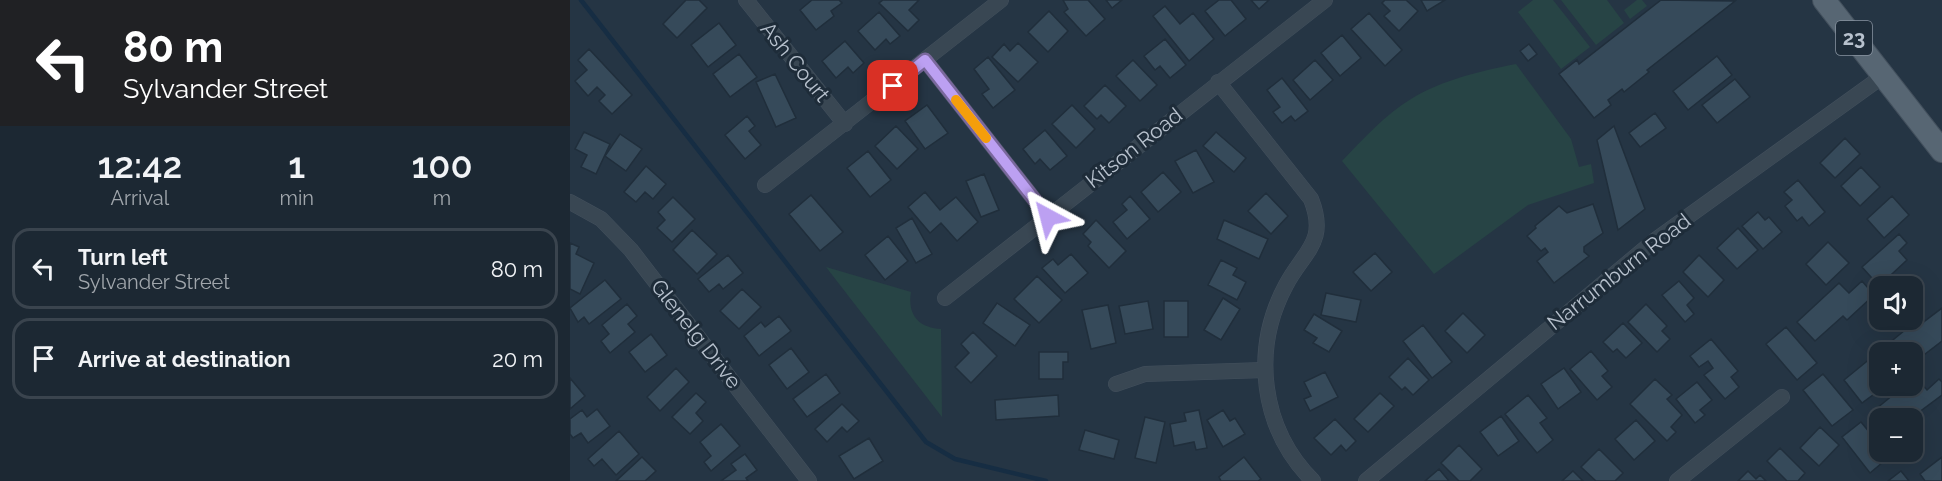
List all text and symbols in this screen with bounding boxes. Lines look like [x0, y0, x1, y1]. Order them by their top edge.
street label: Ash Court [756, 17, 835, 107]
road number: 23 [1836, 21, 1872, 55]
text: 80 m [123, 23, 223, 72]
icon: left [24, 24, 102, 102]
pin [867, 60, 918, 111]
icon: arrive [876, 69, 909, 102]
text: Sylvander Street [123, 73, 328, 104]
street label: Kitson Road [1080, 102, 1187, 193]
text: 12:42 [97, 144, 182, 186]
text: 1 [288, 144, 305, 186]
text: 100 [411, 144, 473, 186]
position arrow [1016, 185, 1080, 249]
text: Arrival [110, 186, 169, 210]
text: min [280, 186, 314, 210]
text: m [433, 186, 451, 210]
street label: Narrumburn Road [1542, 208, 1695, 335]
text: Turn left [78, 244, 168, 270]
icon: left [27, 252, 60, 285]
text: 80 m [491, 256, 543, 282]
text: Sylvander Street [78, 270, 230, 294]
street label: Glenelg Drive [646, 274, 747, 393]
map controls [1869, 276, 1923, 462]
button: sound [1869, 276, 1923, 330]
icon: arrive [27, 342, 60, 375]
button: + [1869, 342, 1923, 396]
text: Arrive at destination [78, 346, 291, 372]
text: 20 m [492, 346, 543, 372]
button: − [1869, 408, 1923, 462]

